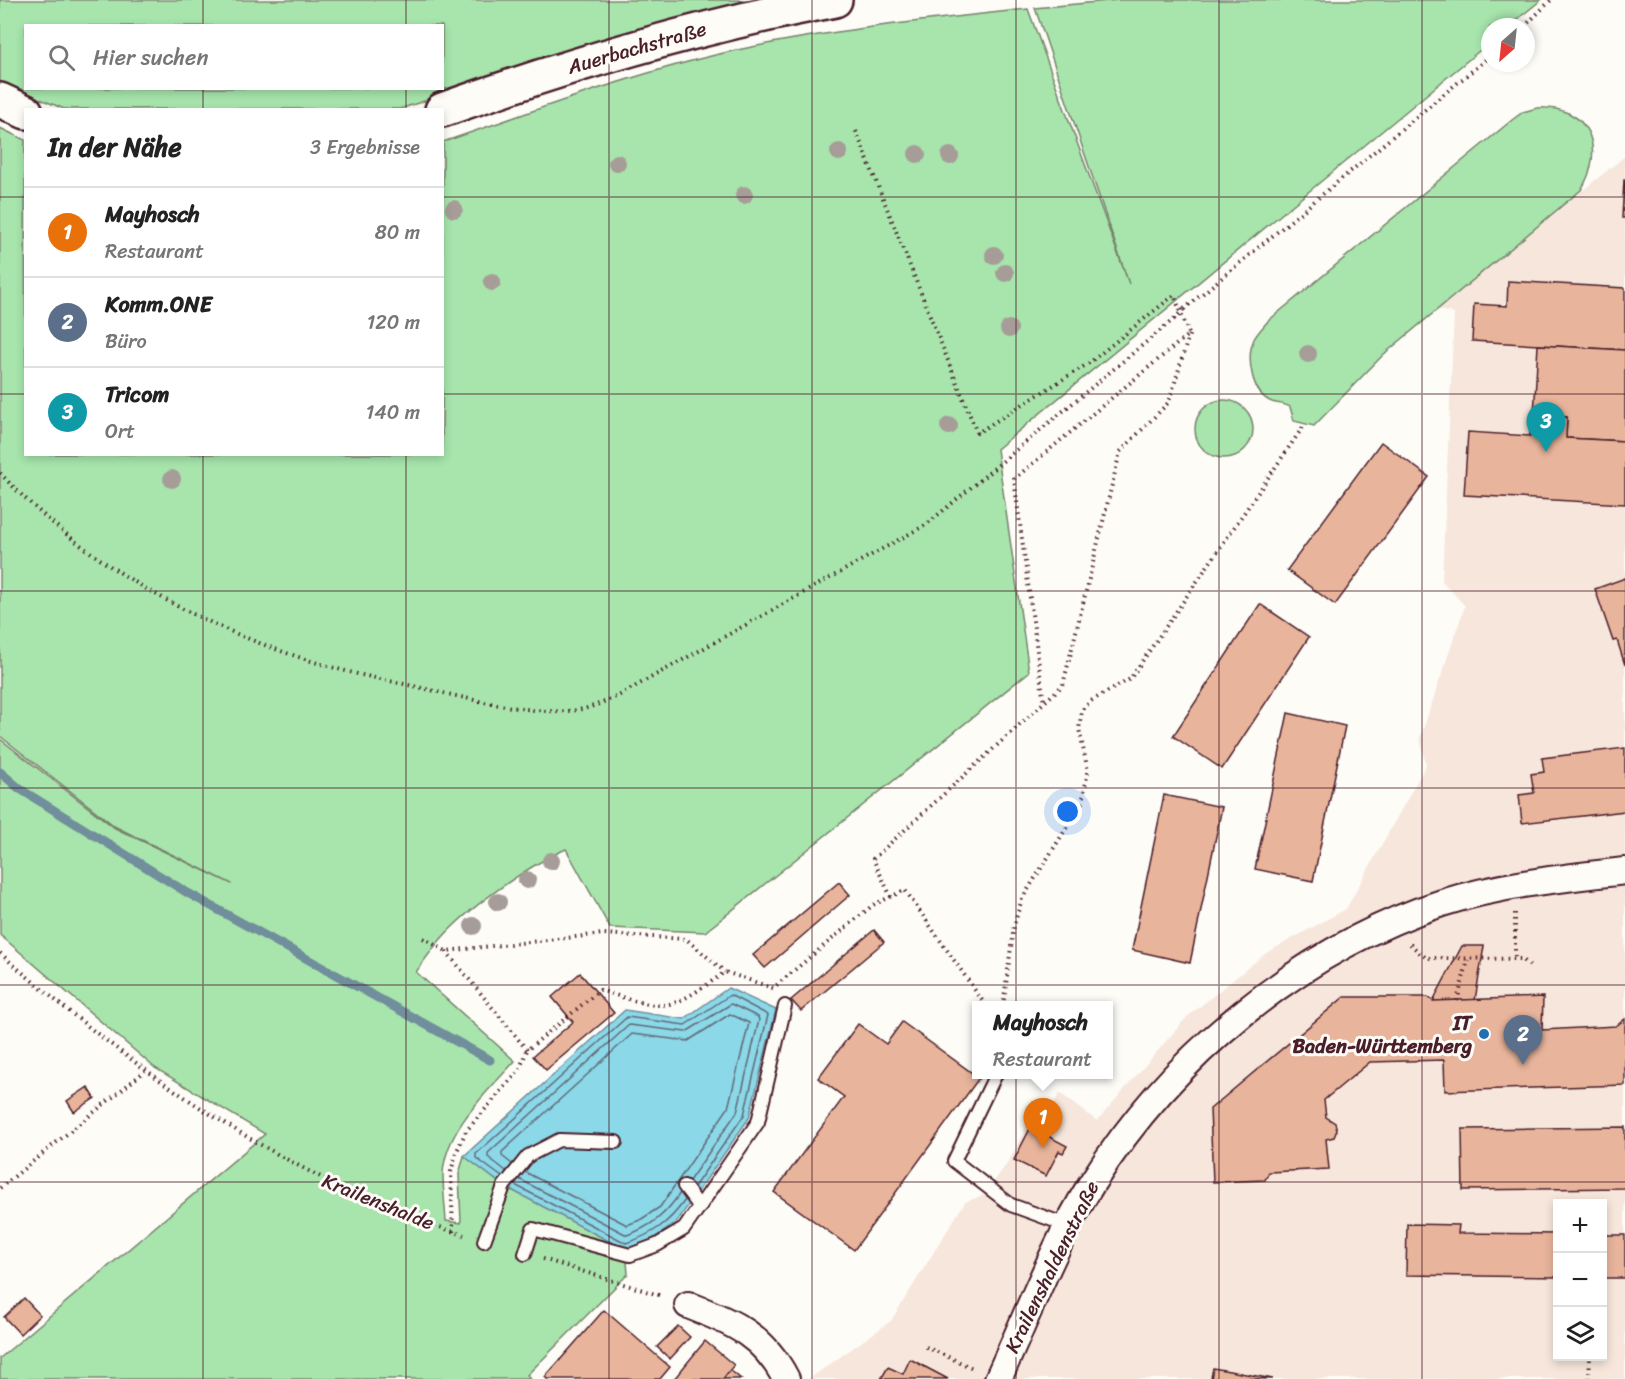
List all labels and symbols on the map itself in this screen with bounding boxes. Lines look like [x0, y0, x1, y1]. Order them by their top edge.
street label: Auerbachstraße [562, 11, 711, 85]
north arrow [1481, 18, 1535, 72]
pin: 3 [1526, 402, 1566, 452]
your location [1053, 797, 1082, 826]
place label: IT Baden-Württemberg [1292, 1006, 1474, 1064]
pin: 2 [1504, 1016, 1543, 1065]
marker: IT Baden-Württemberg [1477, 1027, 1491, 1041]
pin: 1 [1024, 1098, 1062, 1148]
street label: Krailenshalde [317, 1164, 439, 1240]
street label: Krailenshaldenstraße [995, 1175, 1109, 1359]

